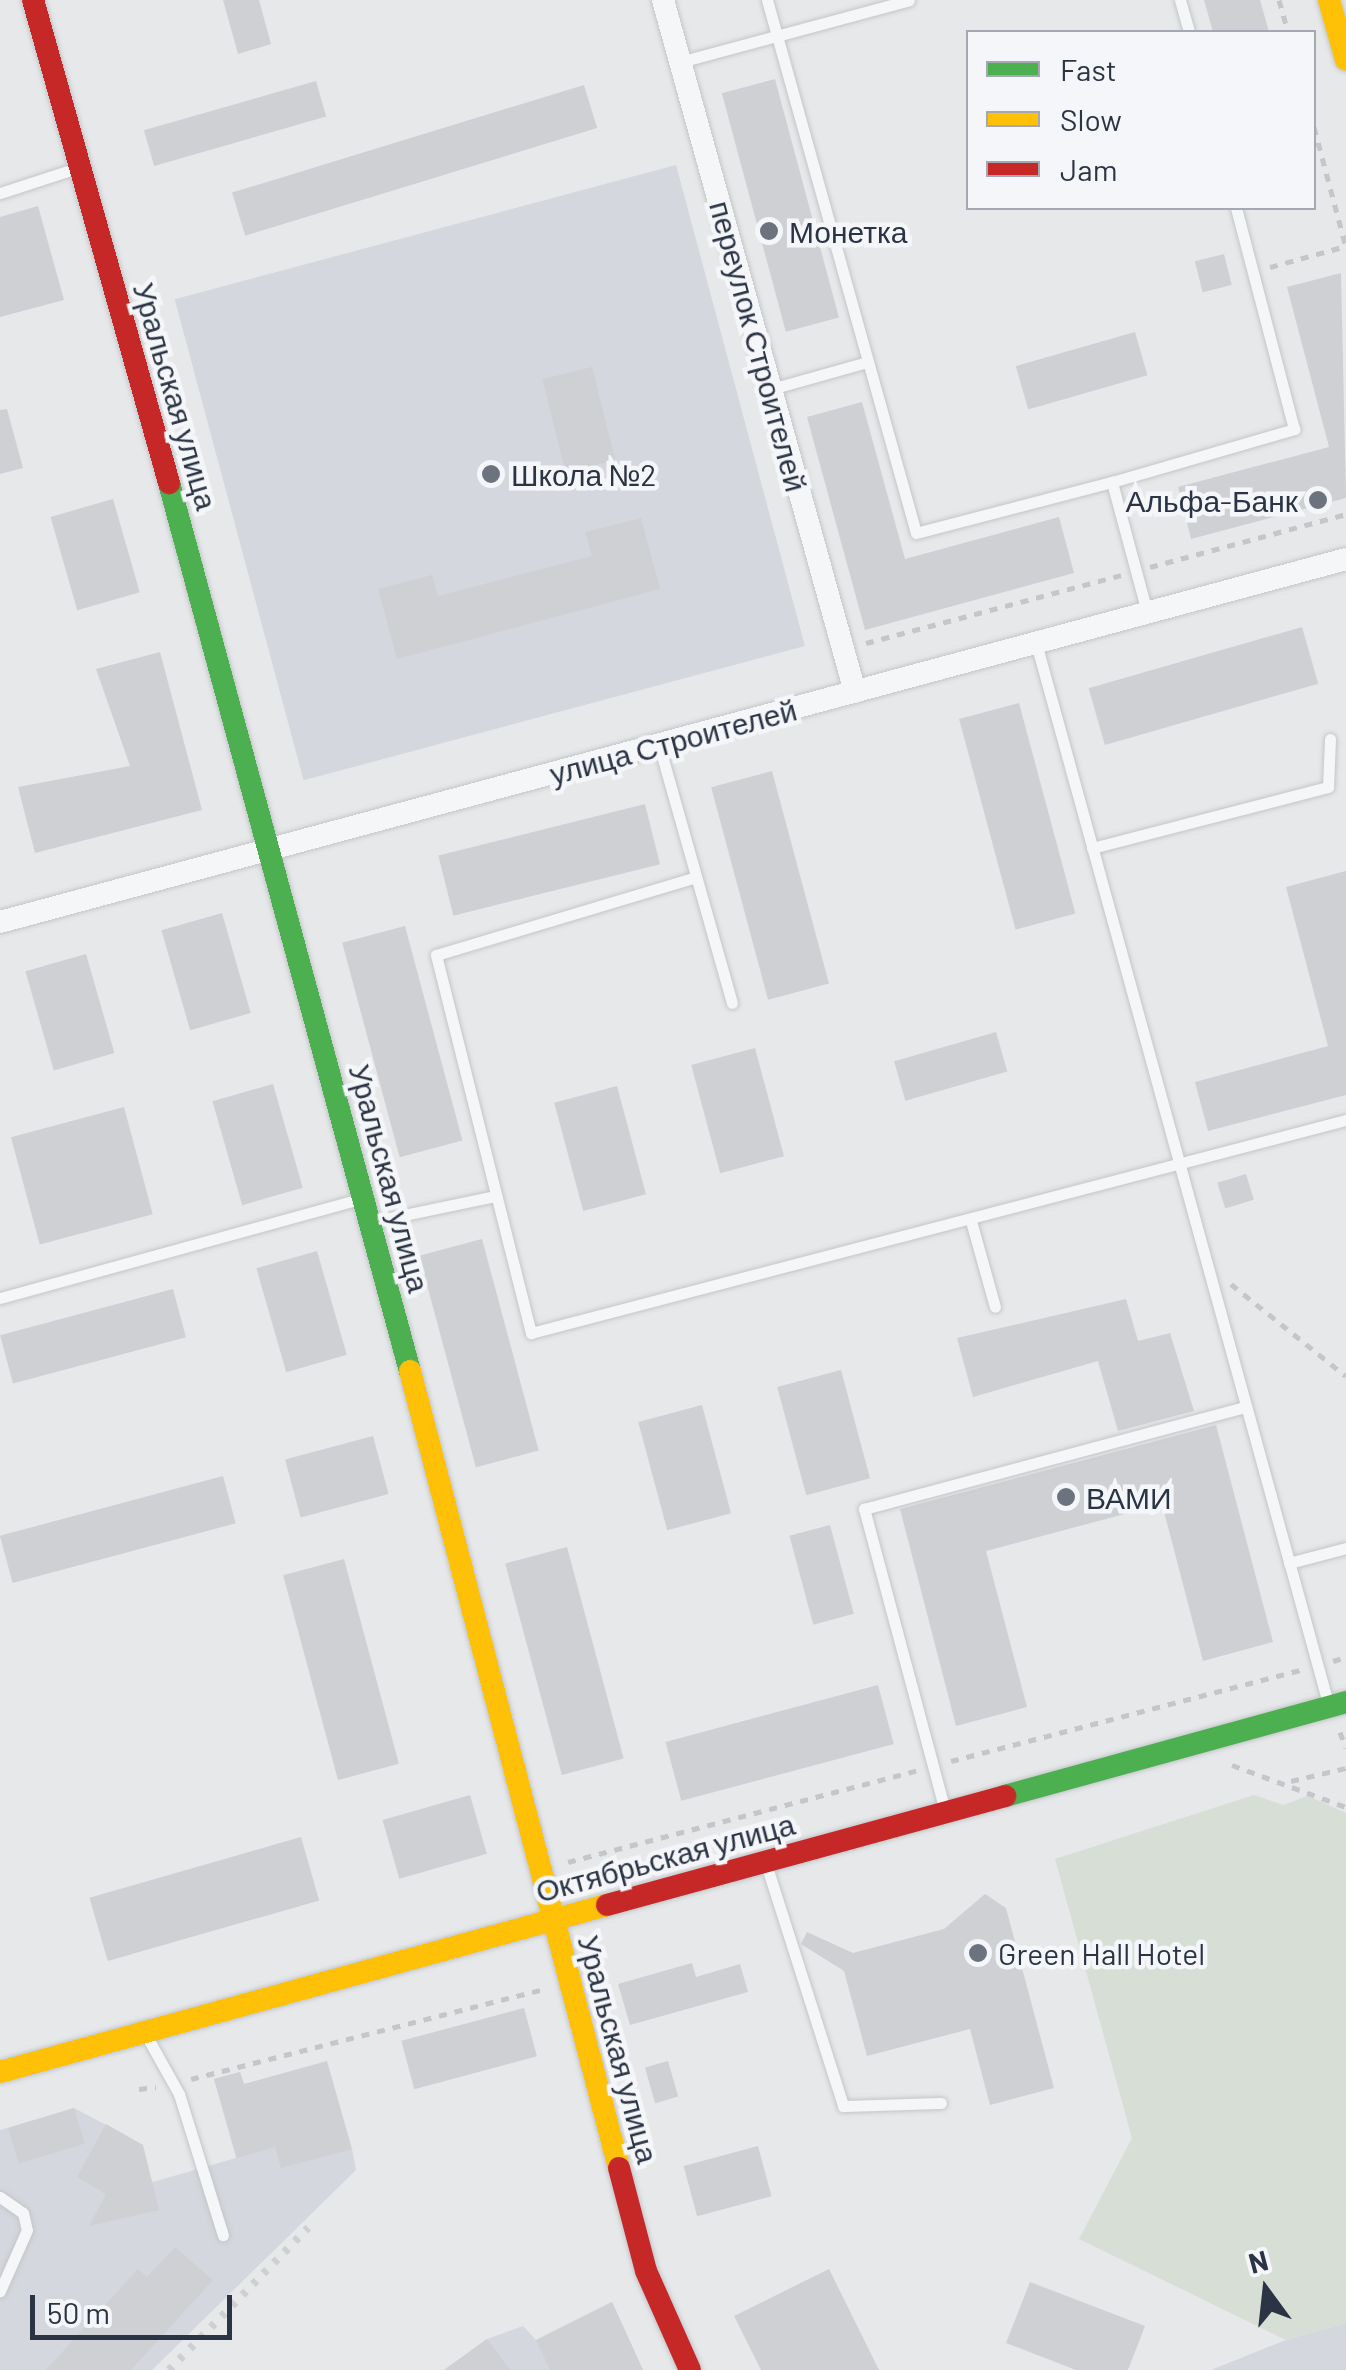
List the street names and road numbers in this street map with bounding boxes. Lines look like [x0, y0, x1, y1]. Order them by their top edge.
street label: переулок Строителей [703, 197, 815, 495]
street label: Уральская улица [126, 278, 226, 514]
street label: улица Строителей [546, 691, 800, 791]
street label: Уральская улица [342, 1060, 438, 1296]
street label: Октябрьская улица [532, 1805, 798, 1909]
street label: Уральская улица [571, 1931, 667, 2167]

